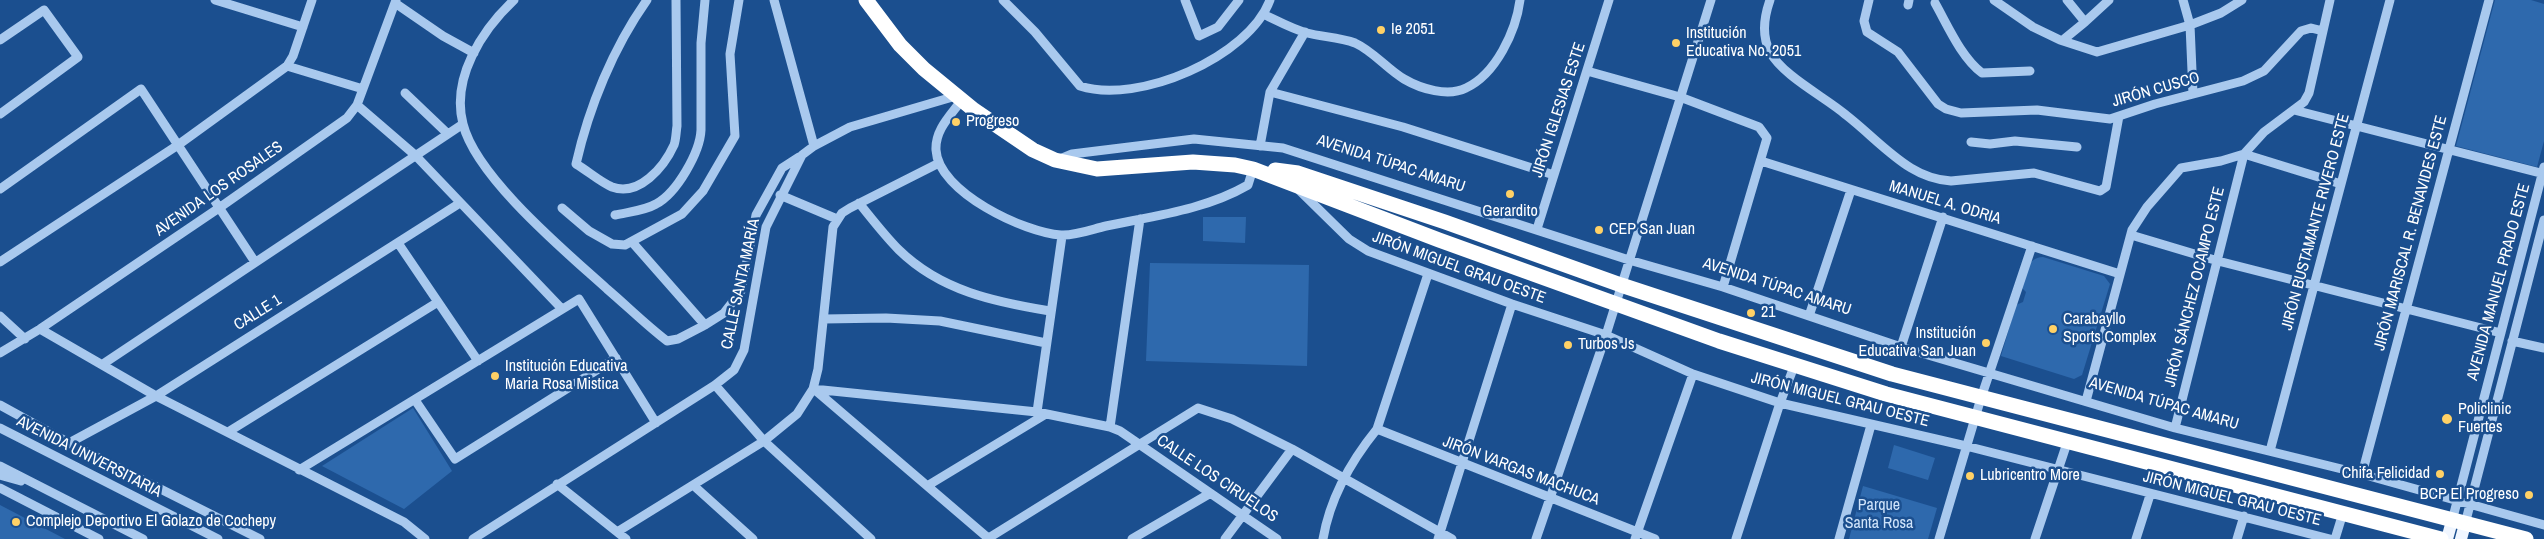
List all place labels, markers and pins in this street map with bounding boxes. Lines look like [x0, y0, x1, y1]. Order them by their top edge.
place label: Ie 2051 [1391, 20, 1435, 40]
marker: Ie 2051 [1375, 24, 1387, 36]
place label: Institución Educativa No. 2051 [1686, 24, 1801, 62]
marker: Institución Educativa No. 2051 [1670, 37, 1682, 49]
place label: Progreso [966, 112, 1019, 132]
marker: Progreso [950, 116, 962, 128]
marker: Gerardito [1504, 188, 1516, 200]
place label: Gerardito [1482, 202, 1538, 222]
place label: CEP San Juan [1609, 220, 1695, 240]
marker: CEP San Juan [1593, 224, 1605, 236]
place label: 21 [1761, 303, 1776, 323]
marker: 21 [1745, 307, 1757, 319]
place label: Carabayllo Sports Complex [2063, 310, 2156, 348]
marker: Carabayllo Sports Complex [2047, 323, 2059, 335]
place label: Institución Educativa San Juan [1859, 324, 1976, 362]
place label: Turbos Js [1578, 335, 1634, 355]
marker: Institución Educativa San Juan [1980, 337, 1992, 349]
marker: Turbos Js [1562, 339, 1574, 351]
place label: Institución Educativa Maria Rosa Mistica [505, 357, 628, 395]
marker: Institución Educativa Maria Rosa Mistica [489, 370, 501, 382]
place label: Policlinic Fuertes [2458, 400, 2511, 438]
marker: Policlinic Fuertes [2440, 412, 2454, 426]
place label: Chifa Felicidad [2342, 464, 2430, 484]
place label: Lubricentro More [1980, 466, 2080, 486]
marker: Chifa Felicidad [2434, 468, 2446, 480]
marker: Lubricentro More [1964, 470, 1976, 482]
place label: BCP El Progreso [2420, 485, 2519, 505]
marker: BCP El Progreso [2523, 489, 2535, 501]
place label: Complejo Deportivo El Golazo de Cochepy [26, 512, 276, 532]
marker: Complejo Deportivo El Golazo de Cochepy [10, 516, 22, 528]

